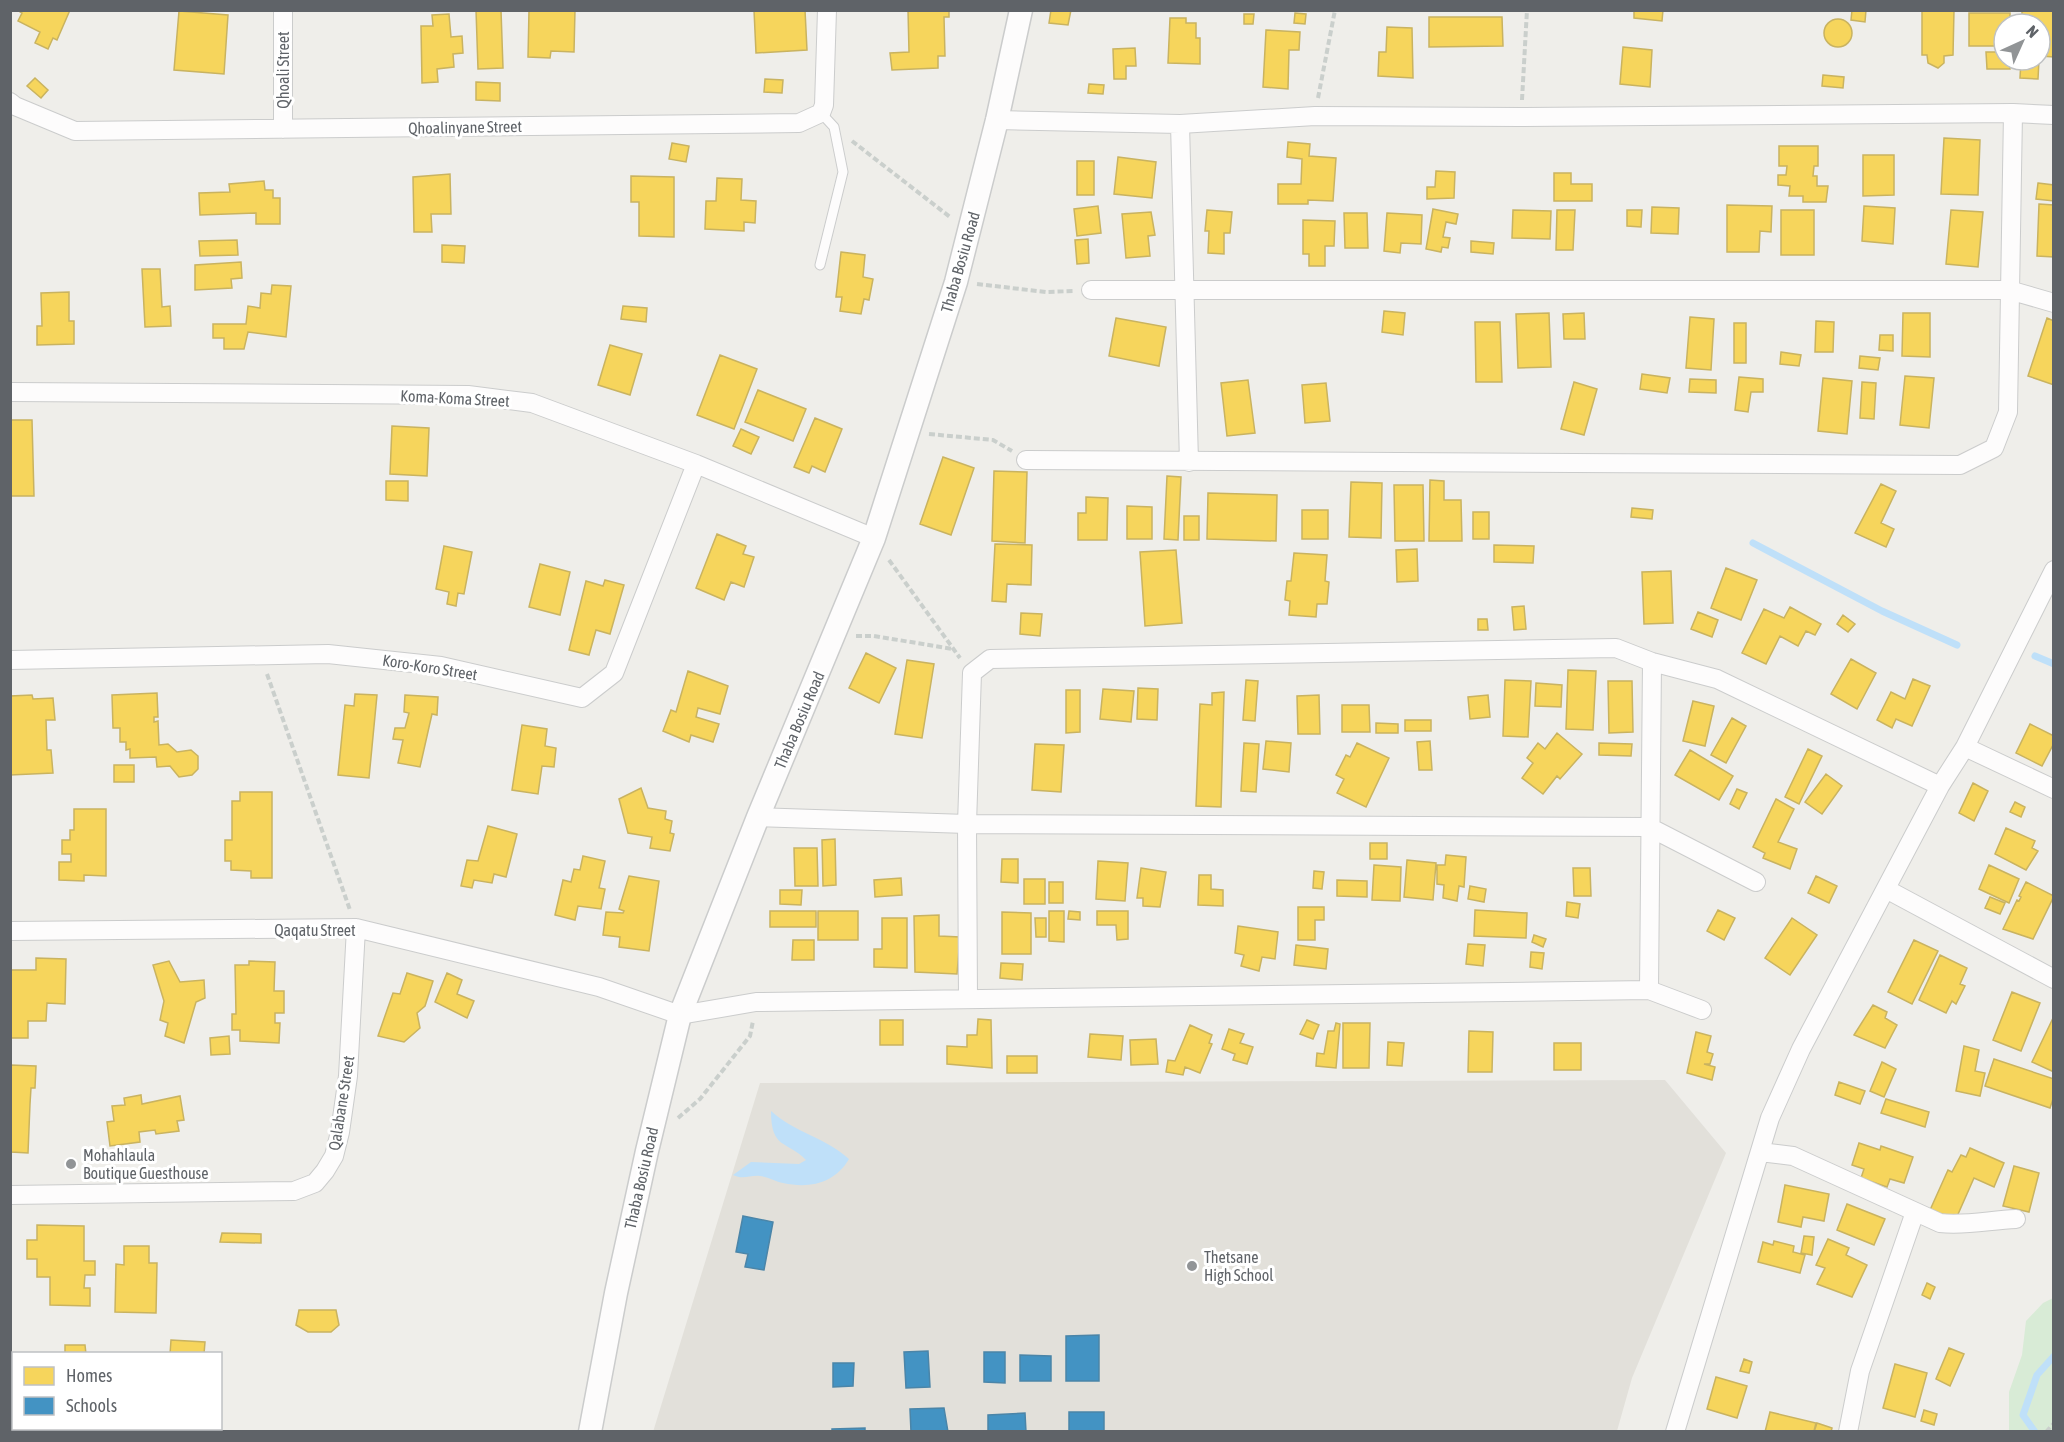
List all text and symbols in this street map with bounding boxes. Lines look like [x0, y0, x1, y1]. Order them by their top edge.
north arrow [1992, 12, 2052, 72]
text: N [2023, 22, 2042, 41]
street label: Qhoali Street [274, 31, 292, 109]
street label: Qhoalinyane Street [408, 117, 523, 138]
street label: Thaba Bosiu Road [937, 210, 983, 314]
street label: Koma-Koma Street [400, 386, 510, 410]
street label: Koro-Koro Street [381, 651, 479, 683]
street label: Thaba Bosiu Road [770, 669, 828, 771]
street label: Qaqatu Street [274, 921, 356, 940]
street label: Qalabane Street [325, 1054, 357, 1152]
street label: Thaba Bosiu Road [621, 1125, 661, 1231]
place label: Mohahlaula Boutique Guesthouse [83, 1146, 209, 1183]
marker: Mohahlaula Boutique Guesthouse [64, 1157, 78, 1171]
place label: Thetsane High School [1204, 1248, 1274, 1285]
marker: Thetsane High School [1185, 1259, 1199, 1273]
legend [12, 1352, 222, 1430]
text: Homes [66, 1365, 112, 1386]
text: Schools [66, 1395, 117, 1416]

